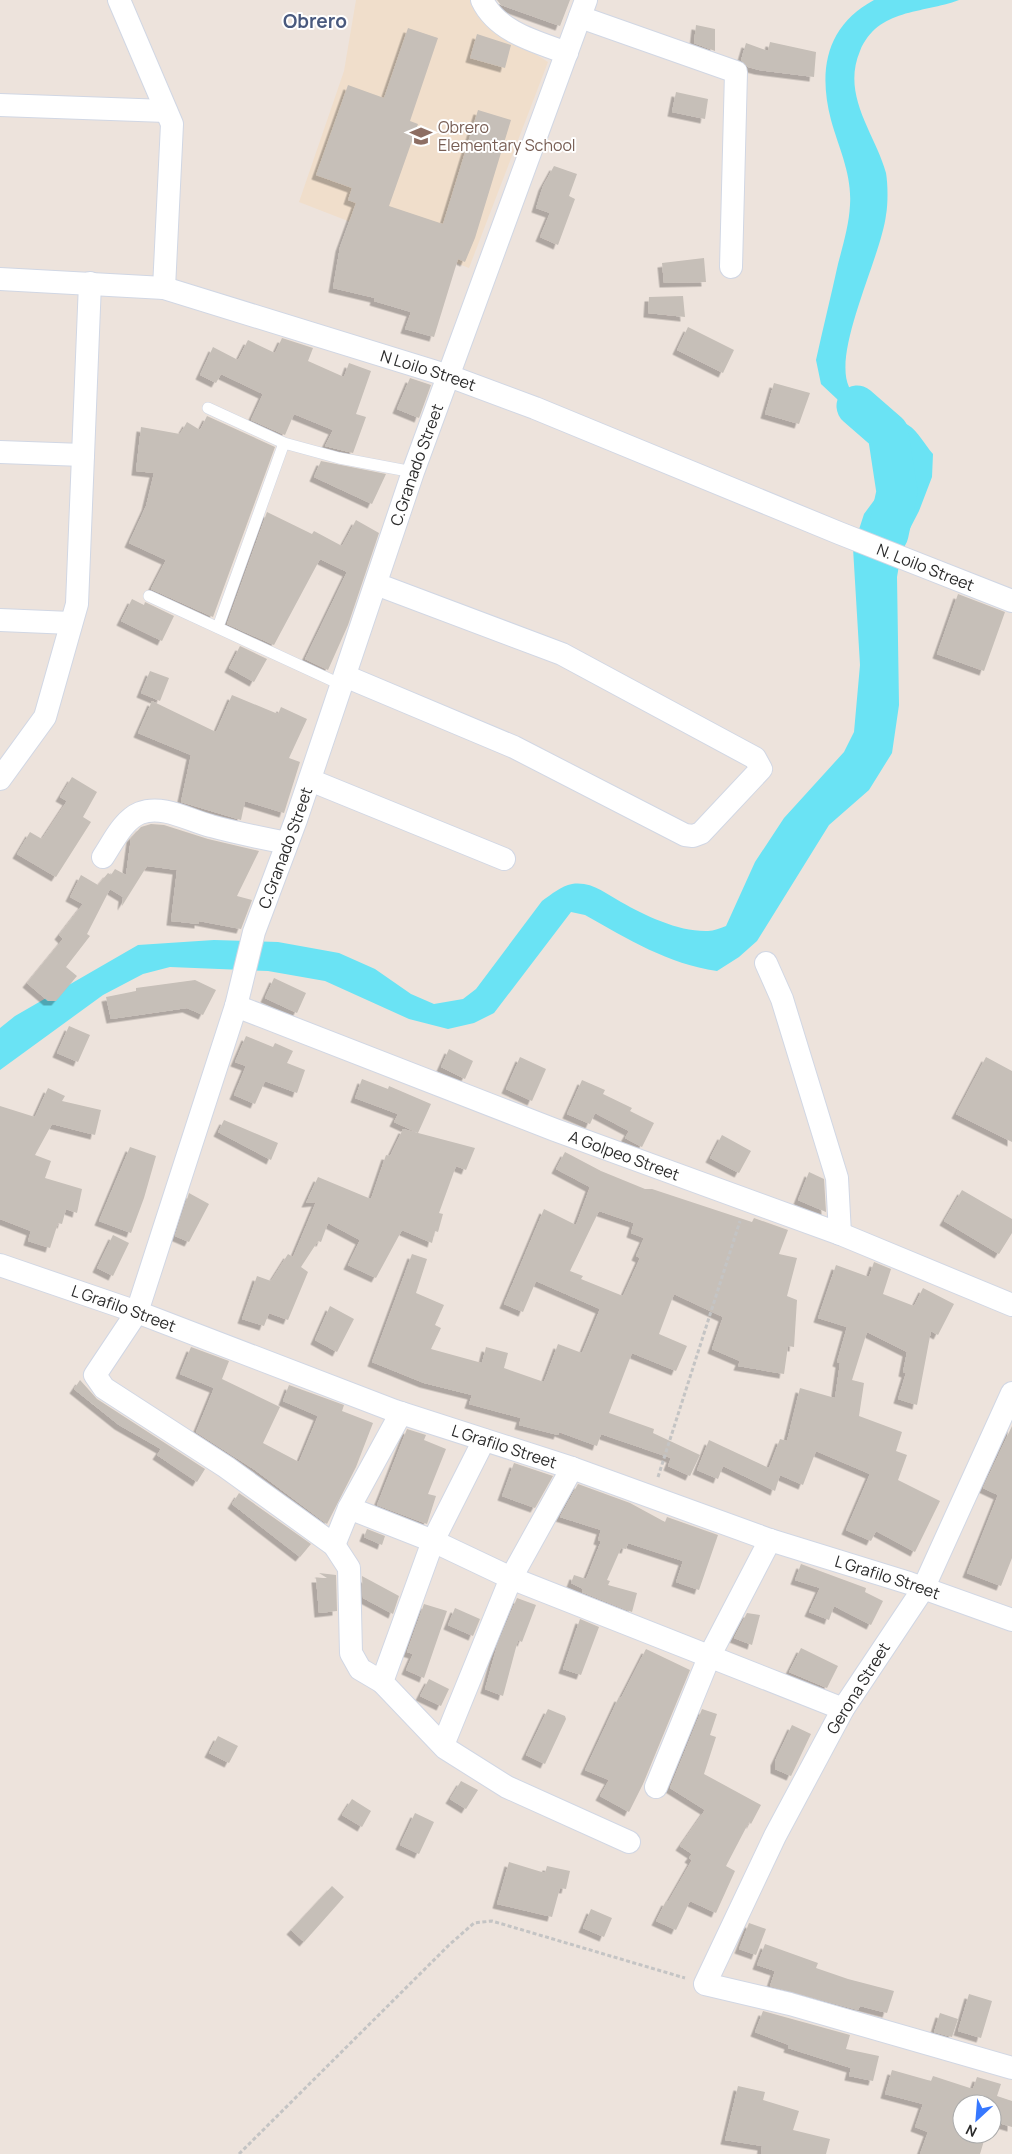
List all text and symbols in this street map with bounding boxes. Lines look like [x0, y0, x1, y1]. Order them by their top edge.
district label: Obrero [283, 8, 347, 34]
place label: Obrero Elementary School [438, 116, 576, 156]
school or university icon: Obrero Elementary School [408, 123, 434, 149]
street label: N Loilo Street [378, 345, 479, 396]
street label: C.Granado Street [385, 401, 448, 529]
street label: N. Loilo Street [874, 538, 978, 596]
street label: C.Granado Street [253, 784, 317, 912]
street label: A Golpeo Street [566, 1125, 683, 1186]
street label: L Grafilo Street [69, 1279, 179, 1337]
street label: L Grafilo Street [449, 1419, 560, 1473]
street label: L Grafilo Street [832, 1550, 943, 1604]
street label: Gerona Street [821, 1638, 895, 1738]
north arrow [952, 2094, 1002, 2144]
text: N [962, 2120, 980, 2142]

